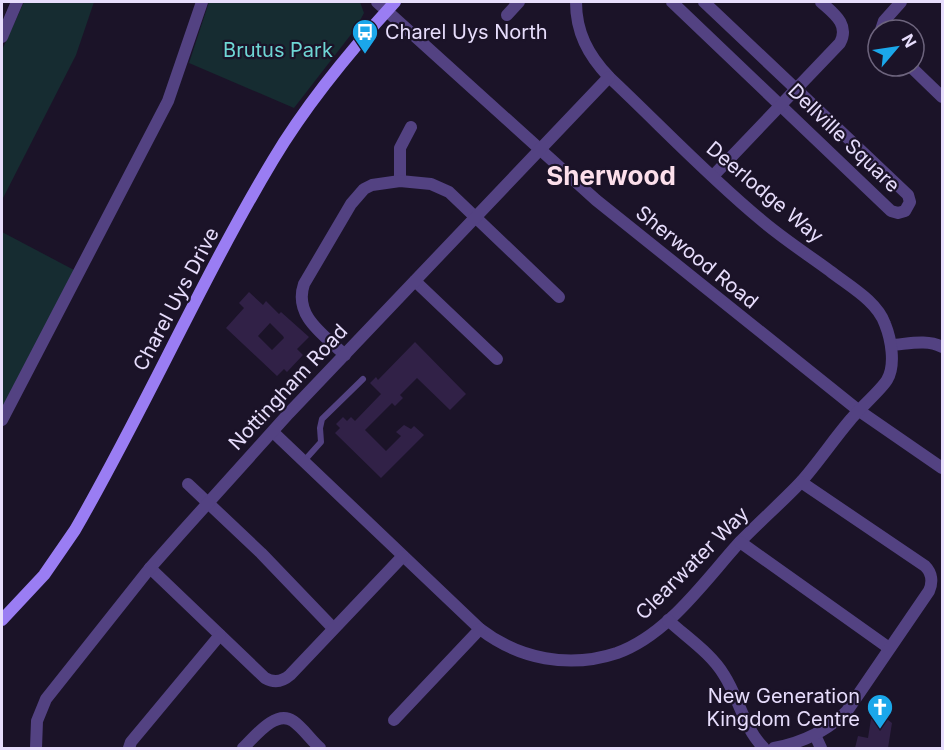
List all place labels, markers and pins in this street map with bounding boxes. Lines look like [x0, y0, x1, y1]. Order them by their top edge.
bus stop icon: Charel Uys North [350, 17, 380, 55]
place label: Charel Uys North [385, 20, 548, 44]
place label: New Generation Kingdom Centre [706, 684, 860, 731]
church icon: New Generation Kingdom Centre [865, 692, 895, 730]

